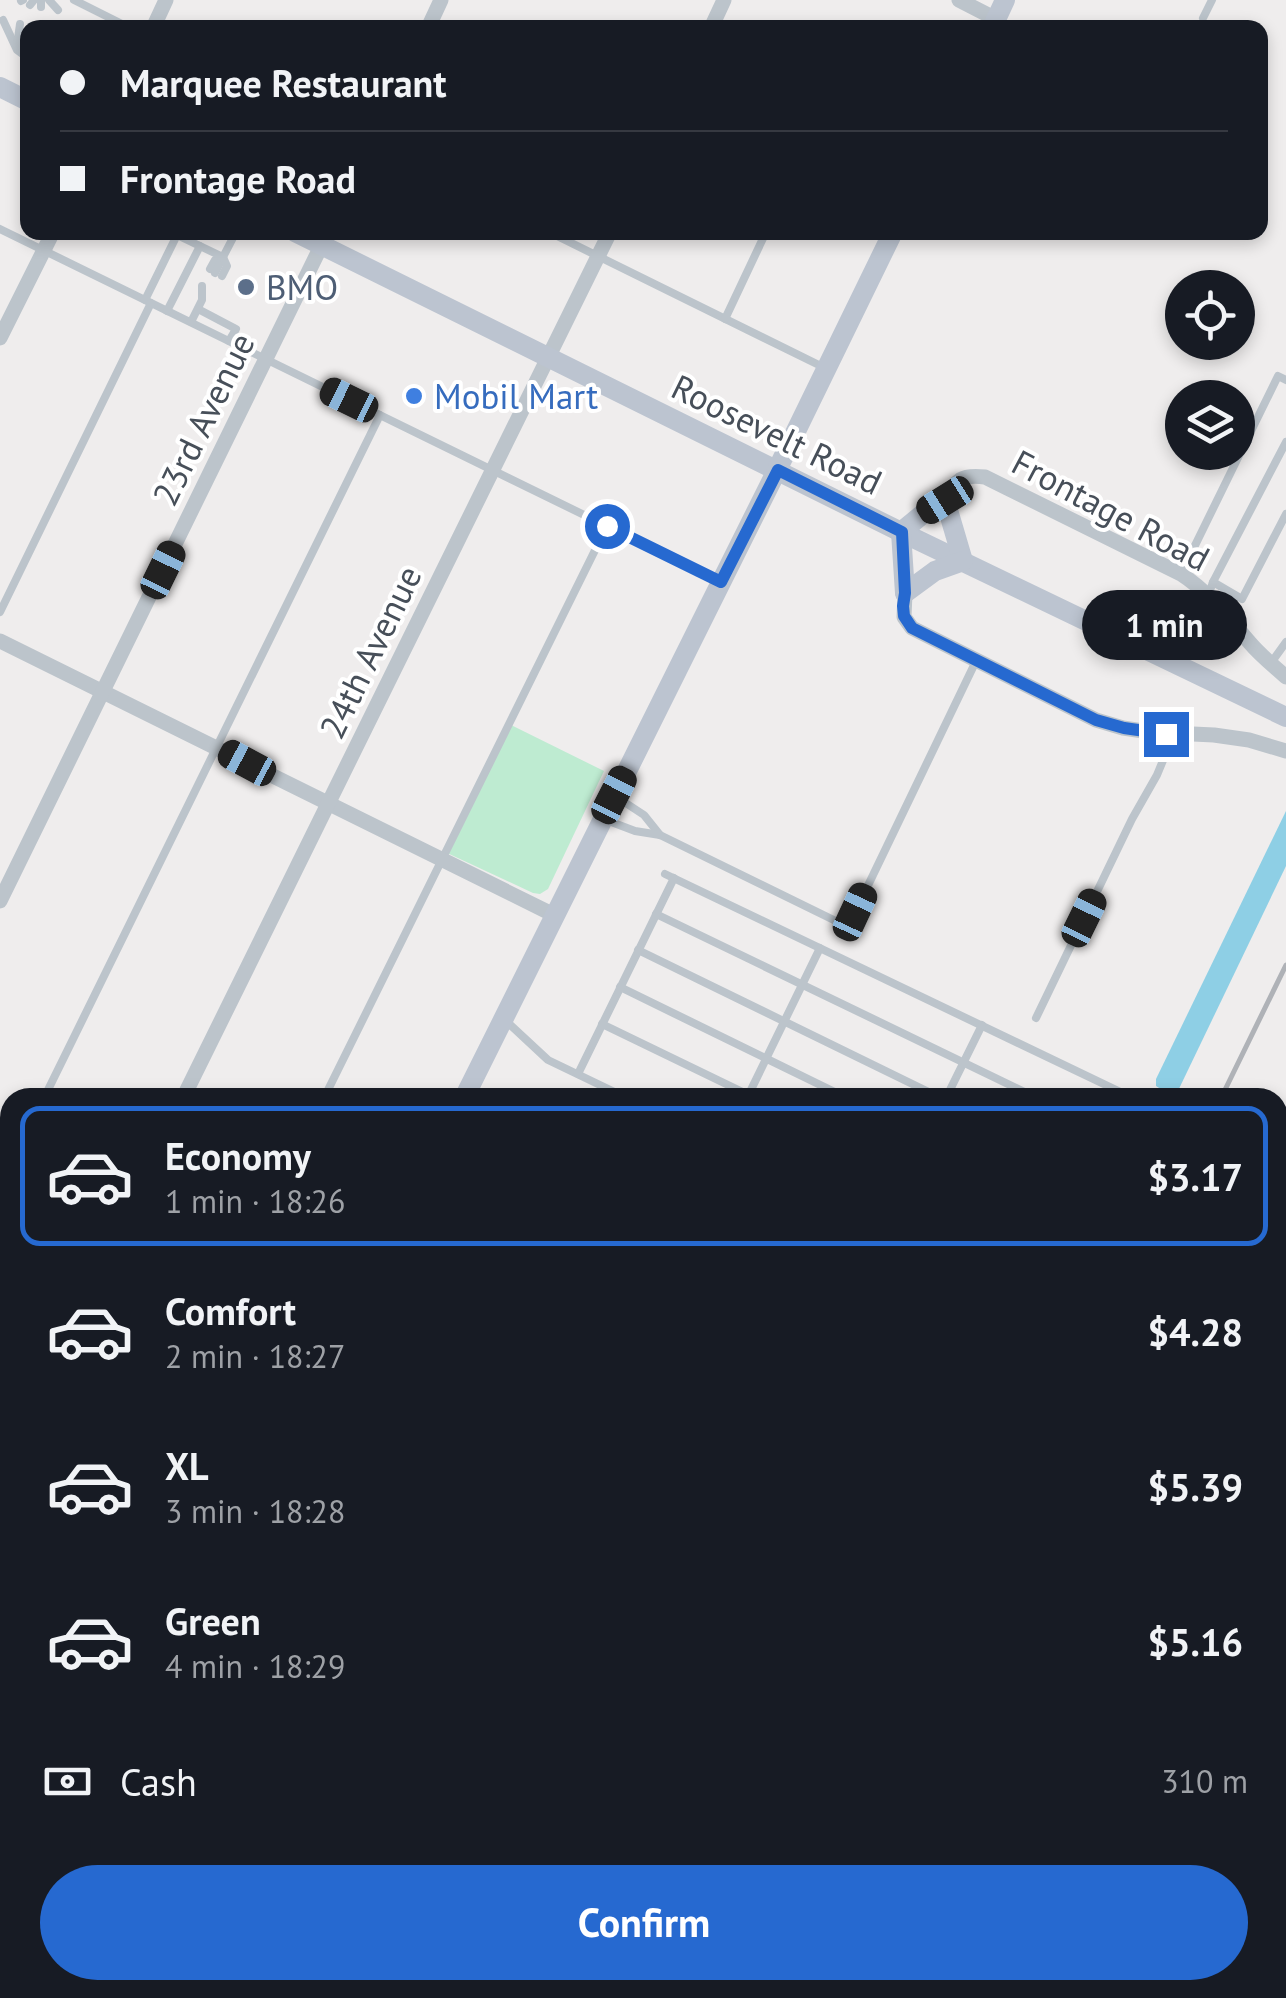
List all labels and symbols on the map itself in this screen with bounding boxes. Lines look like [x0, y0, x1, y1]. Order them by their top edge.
place label: BMO [266, 264, 338, 310]
marker: BMO [235, 276, 257, 298]
street label: 23rd Avenue [141, 325, 265, 513]
street label: Roosevelt Road [664, 363, 890, 505]
car [315, 373, 383, 427]
place label: Mobil Mart [434, 373, 598, 419]
marker: Mobil Mart [403, 385, 425, 407]
street label: Frontage Road [1004, 439, 1218, 581]
car [912, 471, 978, 529]
route start [585, 504, 630, 549]
car [136, 536, 190, 604]
street label: 24th Avenue [308, 558, 432, 746]
callout: 1 min [1084, 589, 1248, 659]
route end [1144, 712, 1189, 757]
car [213, 736, 281, 790]
car [587, 761, 641, 829]
car [829, 878, 881, 946]
car [1057, 884, 1111, 952]

